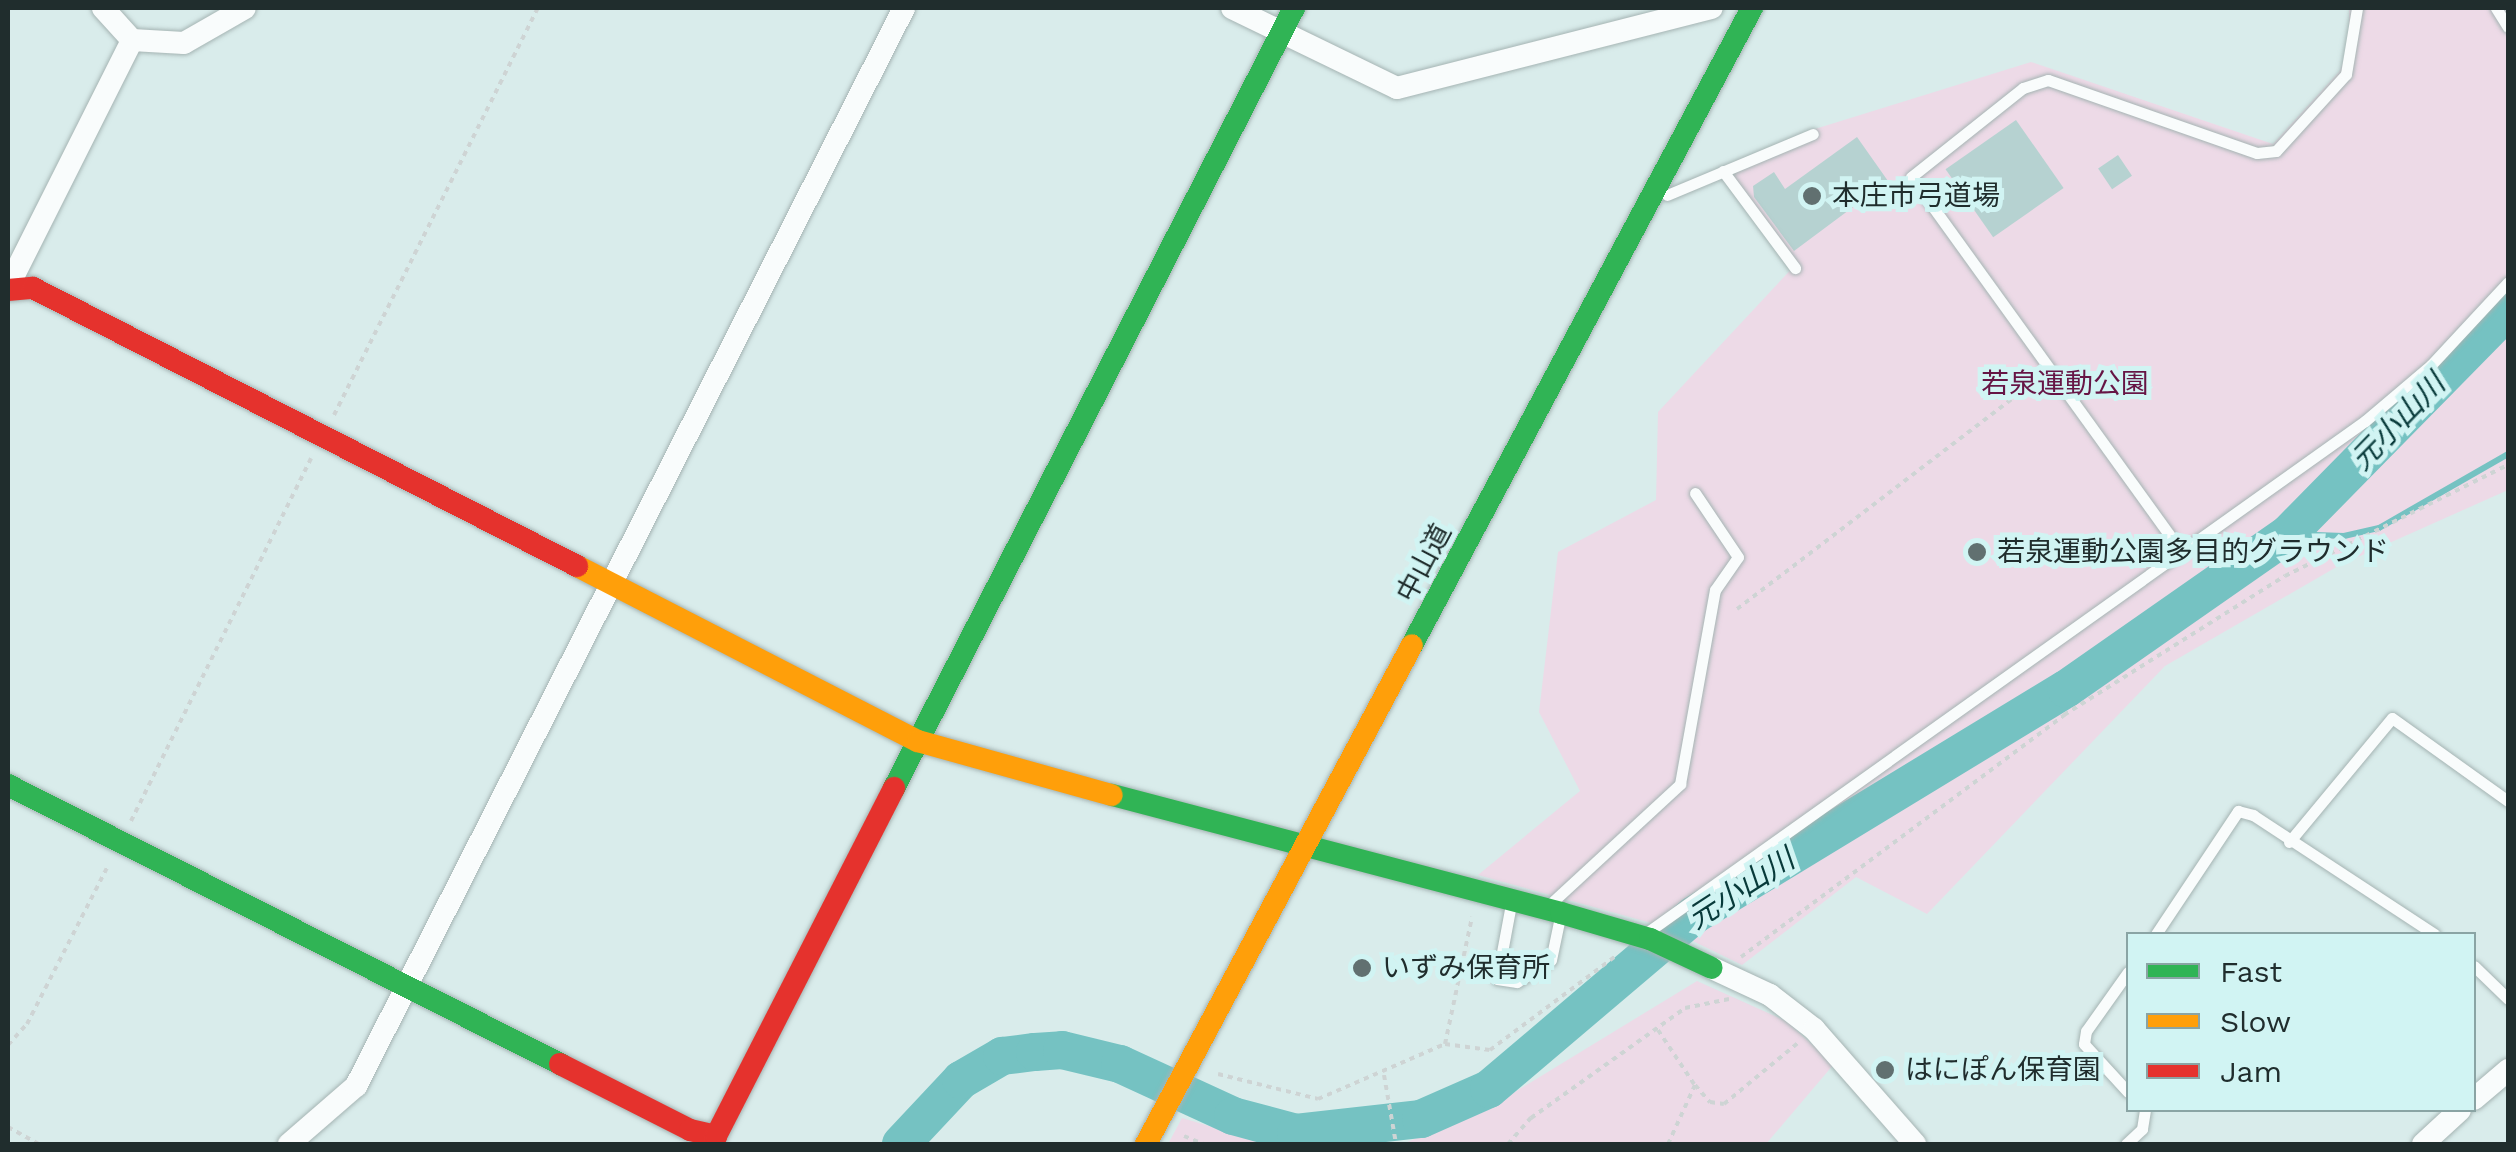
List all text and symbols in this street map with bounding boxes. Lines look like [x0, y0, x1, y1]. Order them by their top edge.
place label: 本庄市弓道場 [1832, 179, 2000, 213]
marker: 本庄市弓道場 [1801, 185, 1823, 207]
water label: 元小山川 [2343, 366, 2453, 478]
park label: 若泉運動公園 [1981, 367, 2149, 401]
street label: 中山道 [1389, 518, 1459, 608]
place label: 若泉運動公園多目的グラウンド [1997, 535, 2389, 569]
marker: 若泉運動公園多目的グラウンド [1966, 541, 1988, 563]
water label: 元小山川 [1681, 841, 1801, 937]
legend [2126, 932, 2476, 1112]
place label: いずみ保育所 [1382, 951, 1550, 985]
text: Fast [2220, 954, 2282, 989]
marker: いずみ保育所 [1351, 957, 1373, 979]
text: Slow [2220, 1004, 2291, 1039]
place label: はにぽん保育園 [1905, 1053, 2101, 1087]
text: Jam [2220, 1054, 2282, 1089]
marker: はにぽん保育園 [1874, 1059, 1896, 1081]

